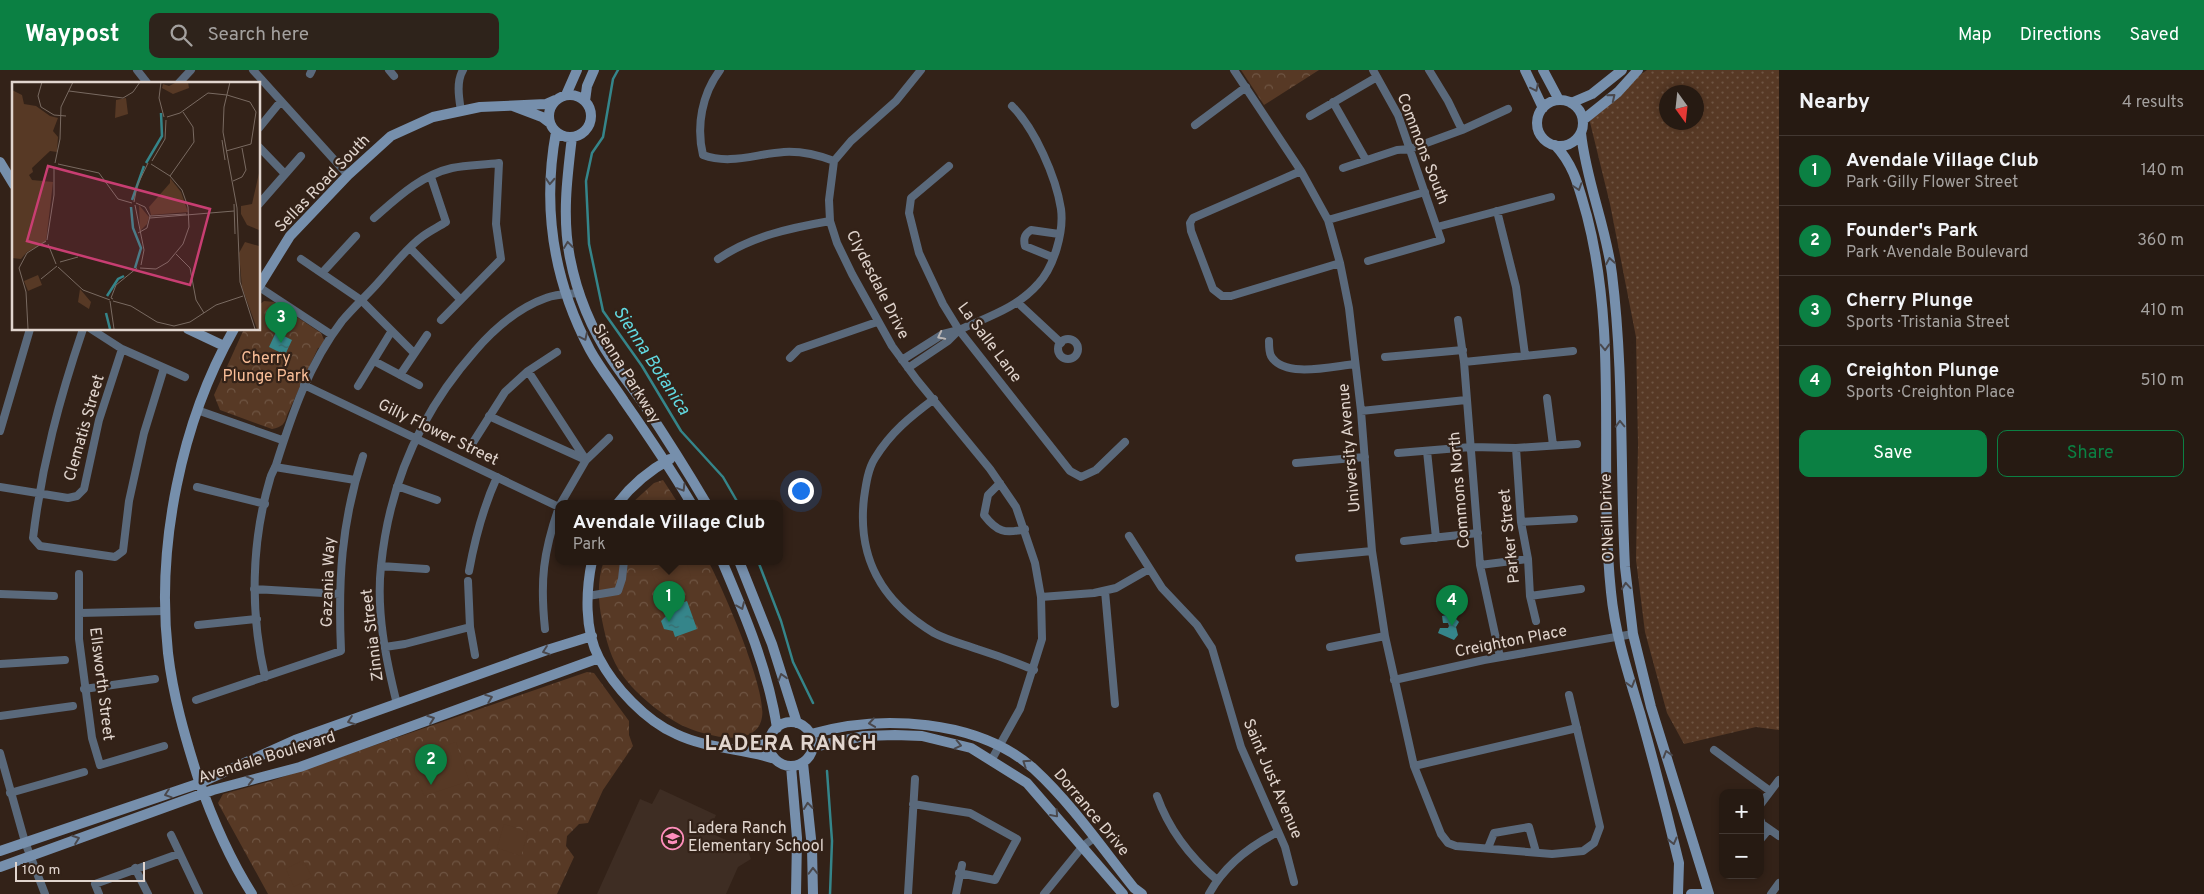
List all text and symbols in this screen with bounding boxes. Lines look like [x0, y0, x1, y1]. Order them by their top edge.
search box [149, 13, 499, 58]
text: Waypost [25, 20, 119, 50]
icon: search [167, 21, 195, 49]
text: Search here [207, 23, 309, 47]
text: Map [1958, 24, 1992, 47]
text: Directions [2020, 24, 2102, 47]
text: Saved [2130, 24, 2179, 47]
inset map [12, 82, 260, 330]
one-way arrow [1529, 83, 1539, 92]
north arrow [1659, 85, 1704, 130]
text: Nearby [1799, 89, 1870, 116]
street label: Commons South [1392, 90, 1452, 208]
text: 4 results [2122, 93, 2184, 113]
one-way arrow [1606, 94, 1615, 102]
street label: Sellas Road South [271, 131, 375, 237]
text: Avendale Village Club [1846, 149, 2039, 173]
text: 1 [1812, 161, 1818, 181]
text: 140 m [2141, 161, 2184, 181]
text: Park · Gilly Flower Street [1846, 173, 2018, 193]
one-way arrow [544, 177, 555, 185]
one-way arrow [1573, 182, 1583, 190]
text: Founder's Park [1846, 219, 1978, 243]
street label: Clydesdale Drive [841, 227, 913, 343]
text: 2 [1810, 231, 1820, 251]
text: 360 m [2137, 231, 2184, 251]
one-way arrow [563, 241, 574, 249]
text: Park · Avendale Boulevard [1846, 243, 2028, 263]
one-way arrow [1605, 257, 1615, 266]
text: Cherry Plunge [1846, 289, 1973, 313]
street label: La Salle Lane [952, 299, 1026, 387]
text: 3 [1810, 301, 1820, 321]
text: 410 m [2141, 301, 2184, 321]
pin: 3 [265, 302, 297, 343]
water label: Sienna Botanica [607, 302, 695, 420]
text: Sports · Tristania Street [1846, 313, 2010, 333]
street label: Sienna Parkway [587, 320, 665, 428]
one-way arrow [937, 330, 946, 340]
one-way arrow [578, 332, 588, 341]
one-way arrow [1599, 343, 1610, 351]
park label: Cherry Plunge Park [223, 349, 309, 387]
text: Creighton Plunge [1846, 359, 1999, 383]
text: 4 [1810, 371, 1820, 391]
text: 510 m [2141, 371, 2184, 391]
street label: Clematis Street [60, 372, 110, 484]
street label: University Avenue [1334, 383, 1366, 513]
text: Sports · Creighton Place [1846, 383, 2015, 403]
street label: Gilly Flower Street [374, 395, 502, 471]
one-way arrow [1615, 419, 1625, 427]
button: Save [1799, 430, 1987, 477]
button: Share [1997, 430, 2184, 477]
street label: Commons North [1445, 431, 1475, 549]
street label: O'Neill Drive [1596, 473, 1620, 563]
your location [788, 478, 814, 504]
one-way arrow [676, 483, 686, 492]
street label: Parker Street [1495, 488, 1525, 584]
popup [555, 500, 783, 565]
text: Avendale Village Club [573, 511, 765, 535]
text: Park [573, 535, 606, 555]
street label: Gazania Way [317, 536, 341, 628]
pin: 1 [653, 581, 685, 622]
one-way arrow [1621, 582, 1632, 590]
pin: 4 [1436, 585, 1468, 626]
street label: Zinnia Street [357, 588, 389, 682]
one-way arrow [735, 601, 746, 610]
street label: Creighton Place [1453, 621, 1569, 663]
street label: Ellsworth Street [84, 626, 118, 742]
one-way arrow [542, 645, 550, 655]
one-way arrow [778, 673, 788, 681]
one-way arrow [1626, 679, 1636, 688]
one-way arrow [484, 694, 492, 704]
one-way arrow [347, 715, 356, 725]
one-way arrow [427, 715, 435, 725]
street label: Saint Just Avenue [1238, 716, 1306, 842]
one-way arrow [868, 717, 876, 728]
street label: Avendale Boulevard [196, 728, 338, 788]
district label: LADERA RANCH [704, 731, 878, 758]
one-way arrow [953, 739, 962, 750]
pin: 2 [415, 744, 447, 785]
one-way arrow [1663, 751, 1673, 759]
one-way arrow [1022, 760, 1031, 769]
street label: Dorrance Drive [1049, 765, 1133, 861]
one-way arrow [246, 775, 255, 786]
one-way arrow [164, 789, 173, 799]
map controls [1719, 789, 1764, 879]
button: + [1719, 789, 1764, 834]
one-way arrow [803, 801, 814, 809]
one-way arrow [1049, 808, 1058, 817]
place label: Ladera Ranch Elementary School [688, 819, 824, 857]
school or university icon: Ladera Ranch Elementary School [660, 826, 684, 850]
button: − [1719, 834, 1764, 879]
one-way arrow [72, 835, 80, 845]
one-way arrow [1667, 836, 1678, 845]
scale bar [15, 859, 145, 882]
text: 100 m [22, 862, 60, 879]
one-way arrow [808, 867, 818, 874]

